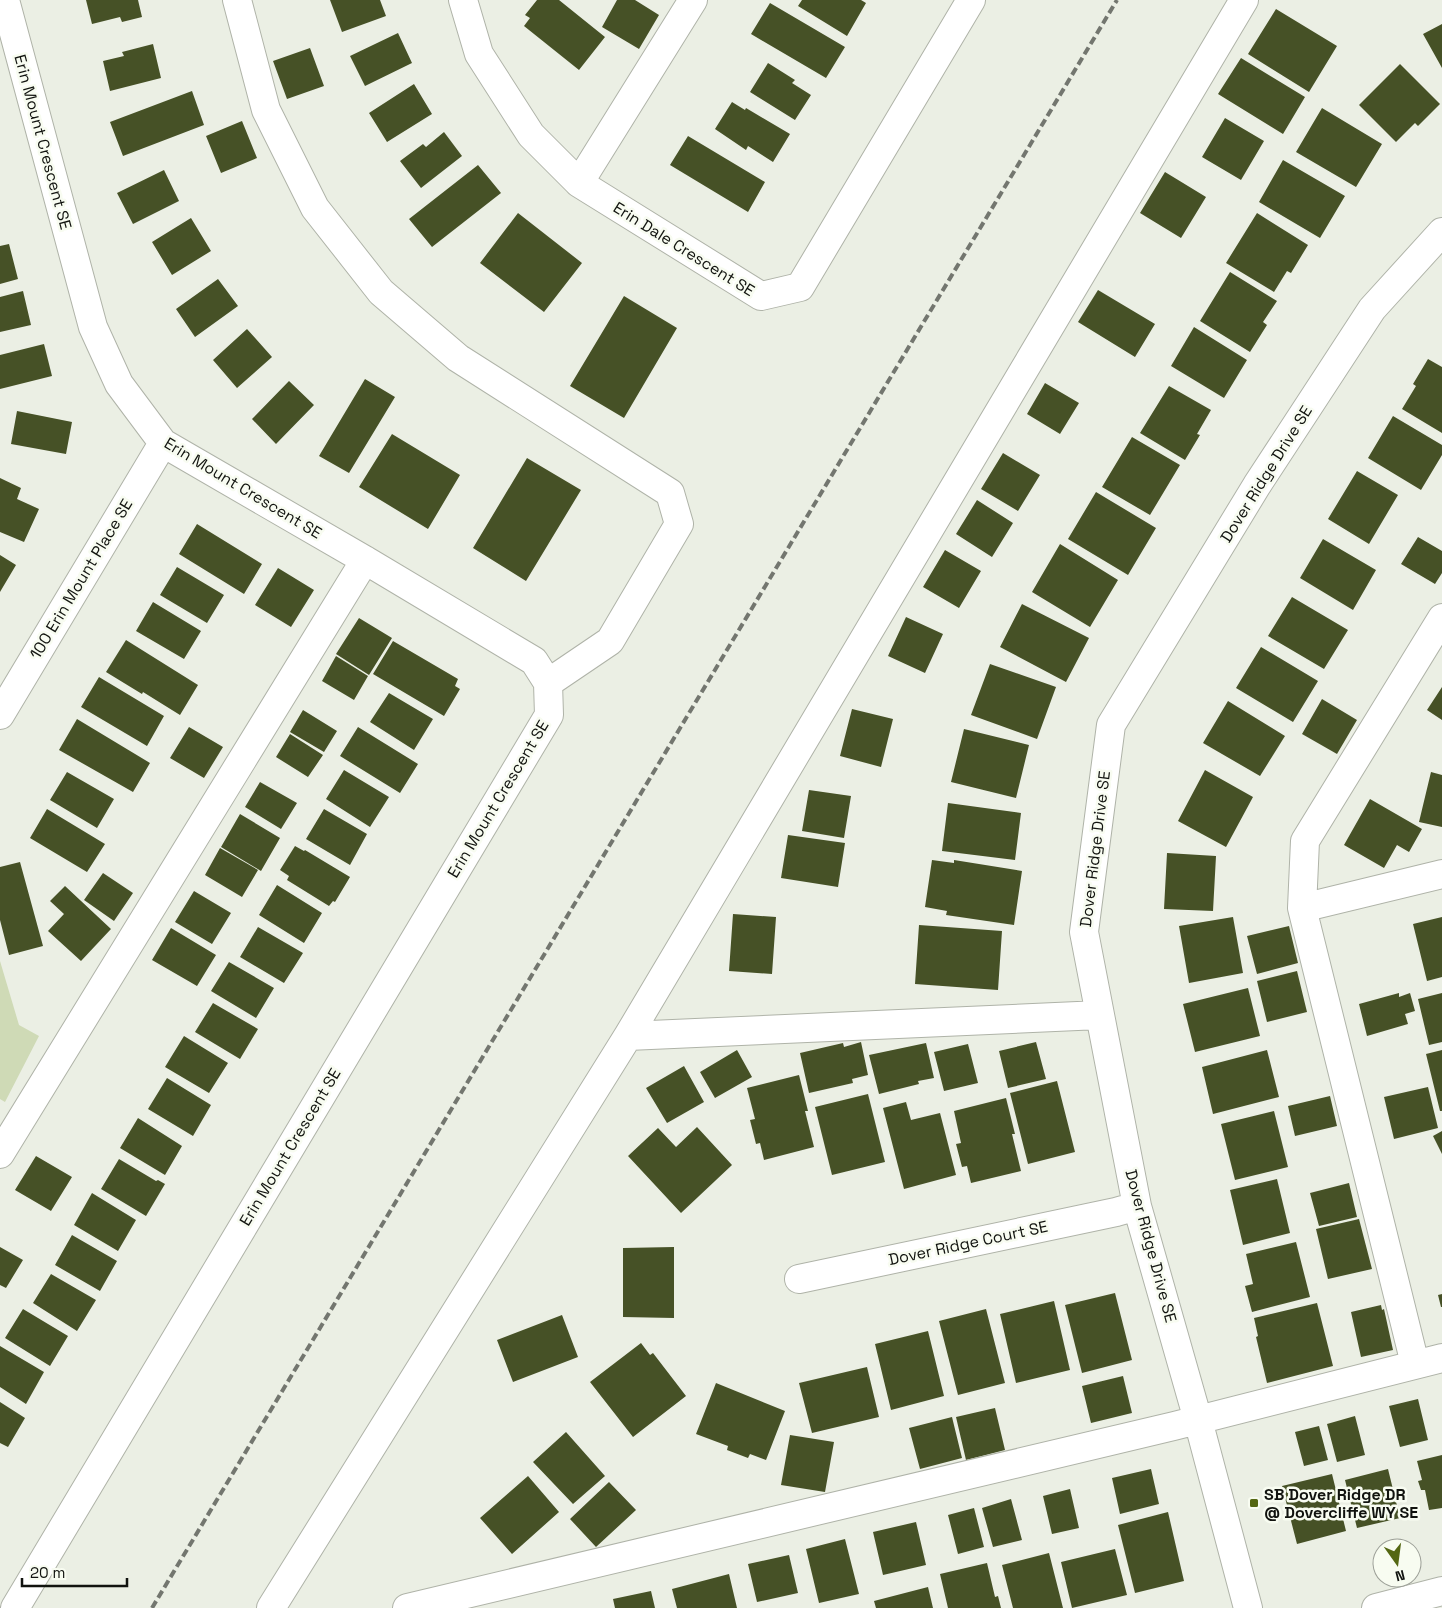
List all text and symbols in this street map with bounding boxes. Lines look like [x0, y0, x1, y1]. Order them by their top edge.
street label: Erin Mount Crescent SE [10, 52, 76, 232]
street label: Erin Dale Crescent SE [609, 197, 759, 301]
street label: Dover Ridge Drive SE [1215, 402, 1317, 546]
street label: Erin Mount Crescent SE [160, 433, 326, 543]
street label: 100 Erin Mount Place SE [25, 495, 137, 663]
street label: Erin Mount Crescent SE [443, 716, 553, 882]
street label: Dover Ridge Drive SE [1075, 770, 1115, 928]
street label: Erin Mount Crescent SE [235, 1064, 345, 1230]
street label: Dover Ridge Drive SE [1120, 1167, 1182, 1325]
street label: Dover Ridge Court SE [886, 1216, 1050, 1270]
place label: SB Dover Ridge DR @ Dovercliffe WY SE [1264, 1484, 1418, 1523]
marker: SB Dover Ridge DR @ Dovercliffe WY SE [1248, 1497, 1260, 1509]
north arrow [1372, 1538, 1422, 1588]
scale bar [22, 1556, 128, 1588]
text: 20 m [30, 1563, 65, 1582]
text: N [1393, 1566, 1407, 1585]

